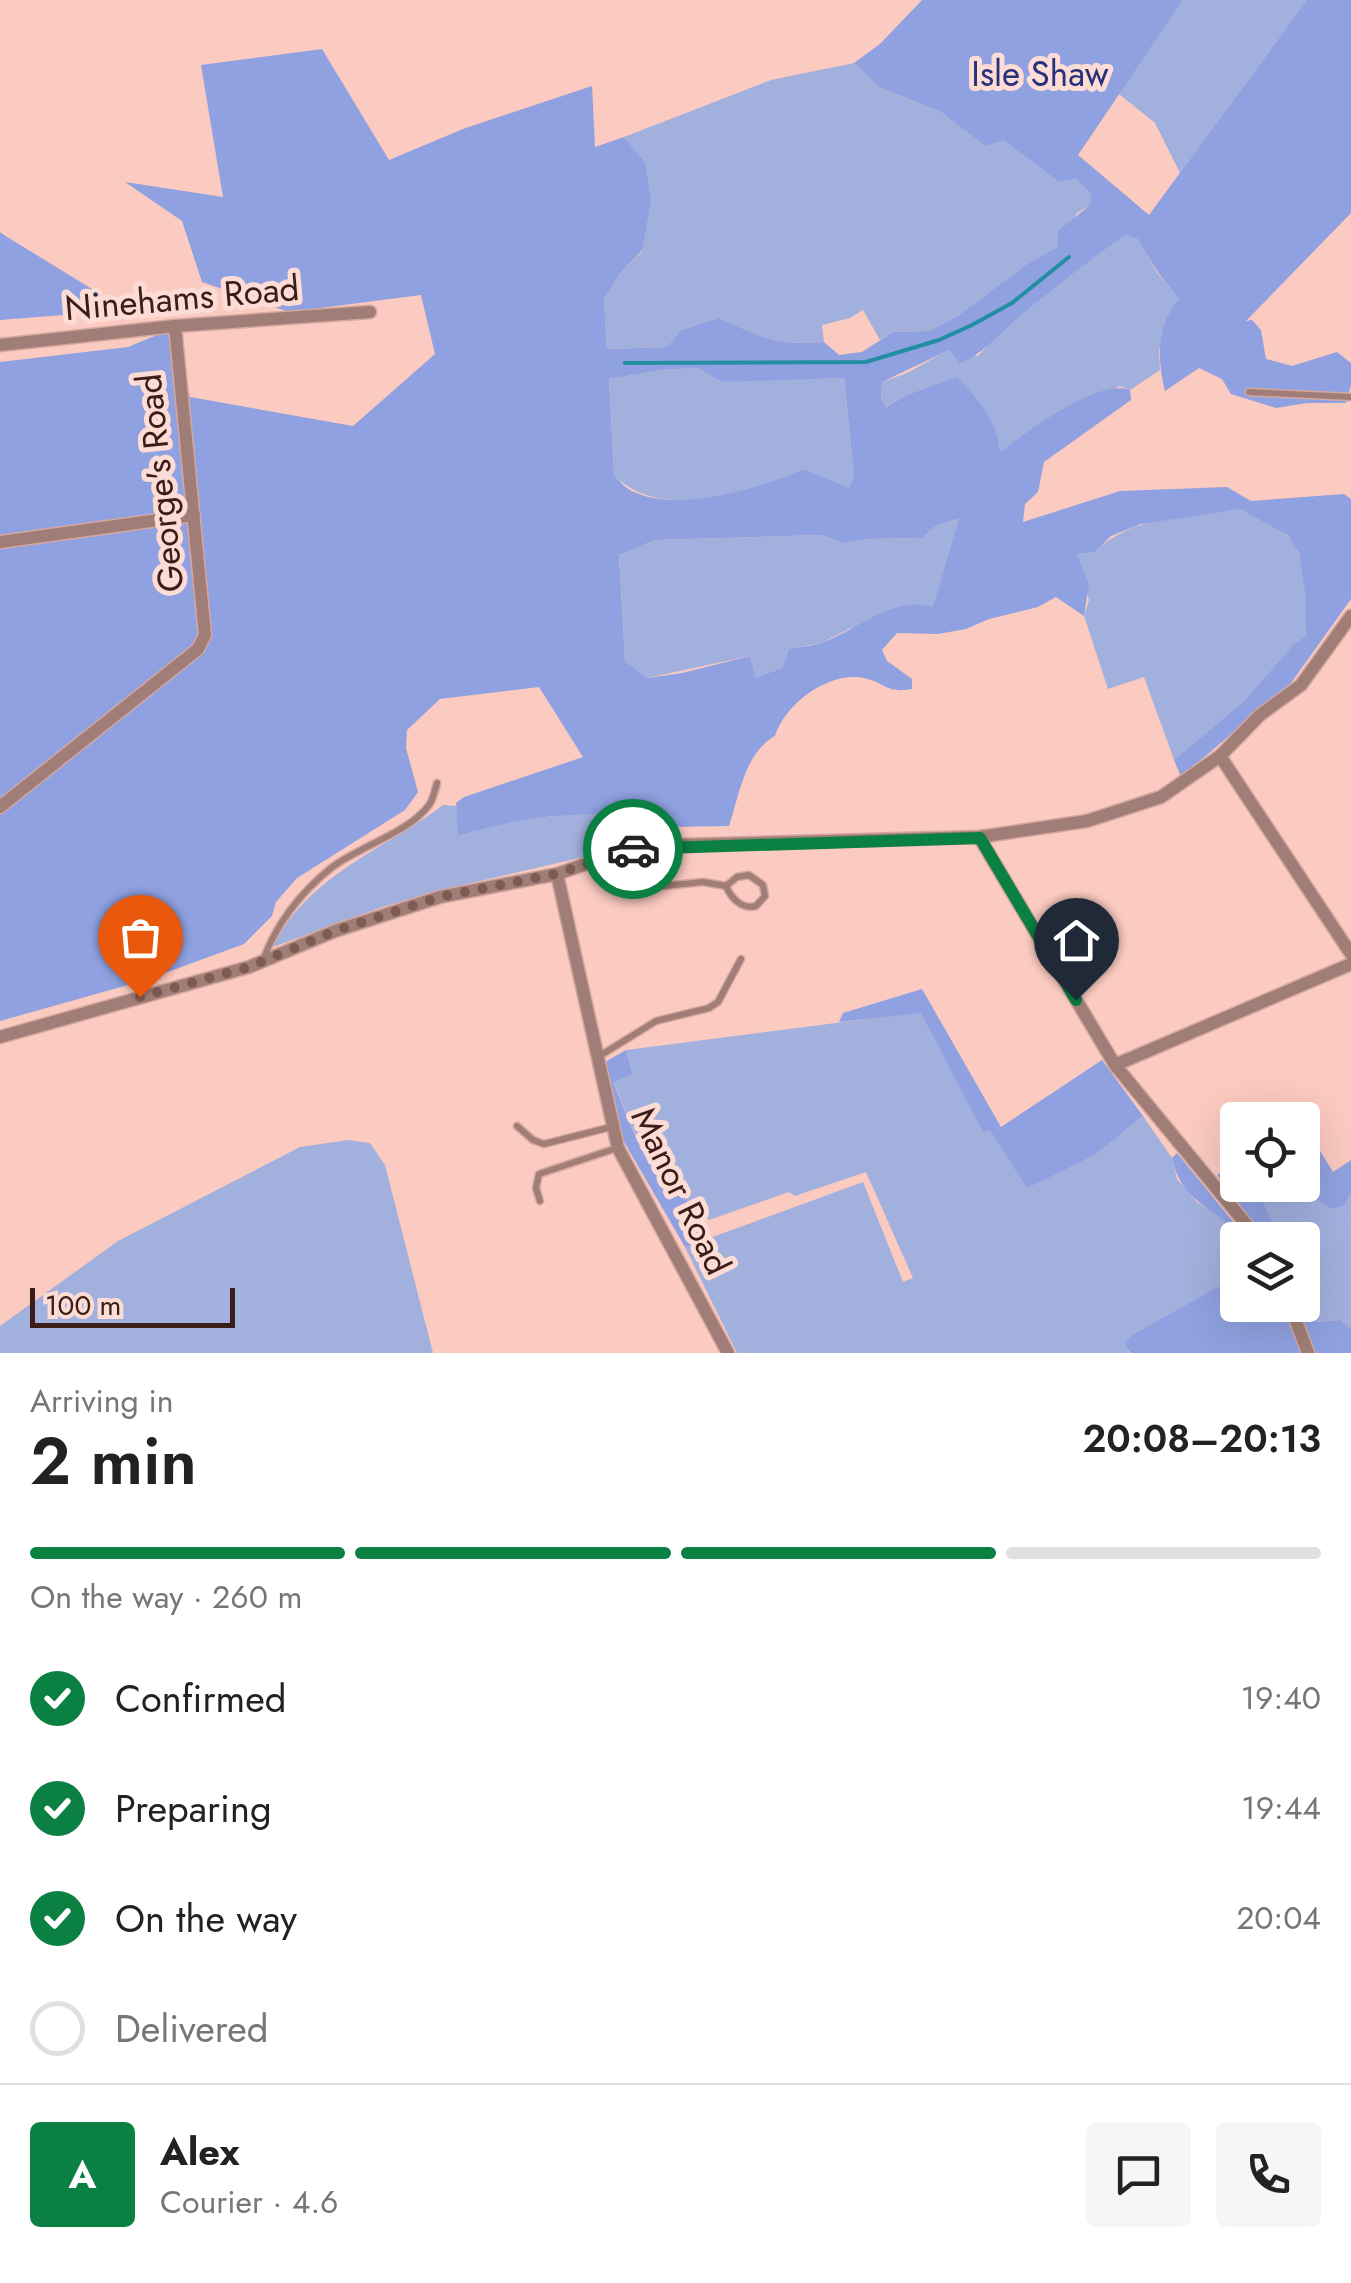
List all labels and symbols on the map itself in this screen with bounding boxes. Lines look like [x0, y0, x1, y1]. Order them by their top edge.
park label: Isle Shaw [971, 49, 1109, 99]
street label: Ninehams Road [63, 263, 301, 333]
street label: George's Road [124, 371, 196, 595]
courier [583, 799, 683, 899]
pin [98, 895, 183, 998]
pin [1034, 898, 1119, 1001]
street label: Manor Road [619, 1099, 743, 1283]
scale bar [30, 1283, 235, 1328]

